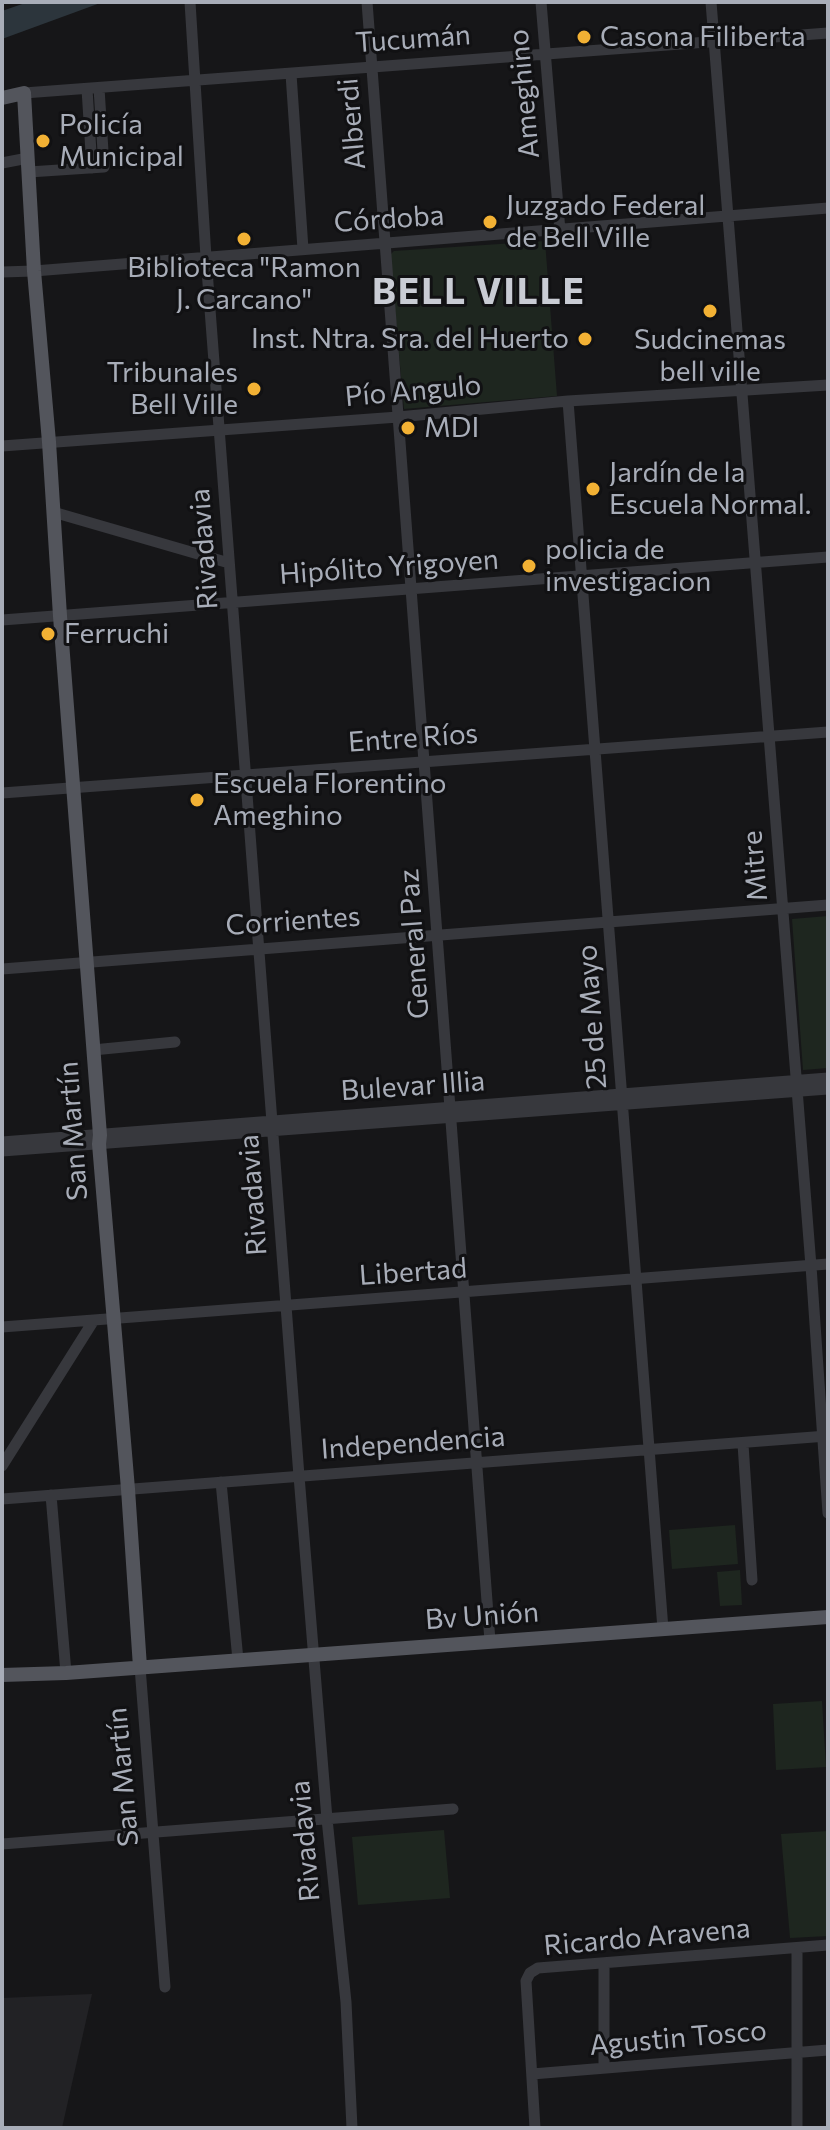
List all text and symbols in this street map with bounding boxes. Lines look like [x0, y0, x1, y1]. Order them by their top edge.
street label: Tucumán [354, 18, 472, 60]
place label: Casona Filiberta [600, 20, 806, 54]
street label: Ameghino [502, 28, 546, 160]
marker: Casona Filiberta [575, 28, 593, 46]
street label: Alberdi [331, 77, 373, 171]
place label: Policía Municipal [59, 108, 184, 174]
marker: Policía Municipal [34, 132, 52, 150]
place label: Juzgado Federal de Bell Ville [506, 189, 705, 255]
street label: Córdoba [333, 198, 445, 240]
marker: Juzgado Federal de Bell Ville [481, 213, 499, 231]
marker: Biblioteca "Ramon J. Carcano" [235, 230, 253, 248]
place label: Biblioteca "Ramon J. Carcano" [127, 251, 361, 317]
district label: BELL VILLE [372, 270, 586, 314]
marker: Sudcinemas bell ville [701, 302, 719, 320]
place label: Inst. Ntra. Sra. del Huerto [251, 322, 569, 356]
place label: Sudcinemas bell ville [634, 323, 786, 389]
marker: Inst. Ntra. Sra. del Huerto [576, 330, 594, 348]
place label: Tribunales Bell Ville [107, 356, 238, 422]
street label: Pío Angulo [343, 368, 483, 414]
marker: Tribunales Bell Ville [245, 380, 263, 398]
place label: MDI [424, 411, 479, 445]
marker: MDI [399, 419, 417, 437]
place label: Jardín de la Escuela Normal. [609, 456, 811, 522]
marker: Jardín de la Escuela Normal. [584, 480, 602, 498]
street label: Rivadavia [183, 487, 225, 611]
place label: policia de investigacion [545, 533, 711, 599]
street label: Hipólito Yrigoyen [278, 543, 500, 591]
marker: policia de investigacion [520, 557, 538, 575]
place label: Ferruchi [64, 617, 169, 651]
marker: Ferruchi [39, 625, 57, 643]
street label: Entre Ríos [347, 717, 479, 759]
place label: Escuela Florentino Ameghino [213, 767, 447, 833]
marker: Escuela Florentino Ameghino [188, 791, 206, 809]
street label: Mitre [735, 829, 775, 903]
street label: General Paz [392, 868, 436, 1020]
street label: Corrientes [224, 900, 362, 942]
street label: 25 de Mayo [570, 944, 614, 1090]
street label: San Martín [51, 1060, 95, 1202]
street label: Bulevar Illia [340, 1064, 486, 1108]
street label: Rivadavia [232, 1133, 274, 1257]
street label: Libertad [358, 1251, 468, 1293]
street label: Independencia [320, 1420, 506, 1466]
street label: Bv Unión [424, 1595, 540, 1637]
street label: San Martín [100, 1706, 146, 1848]
street label: Rivadavia [283, 1779, 327, 1903]
street label: Ricardo Aravena [542, 1911, 752, 1963]
street label: Agustin Tosco [588, 2014, 768, 2062]

